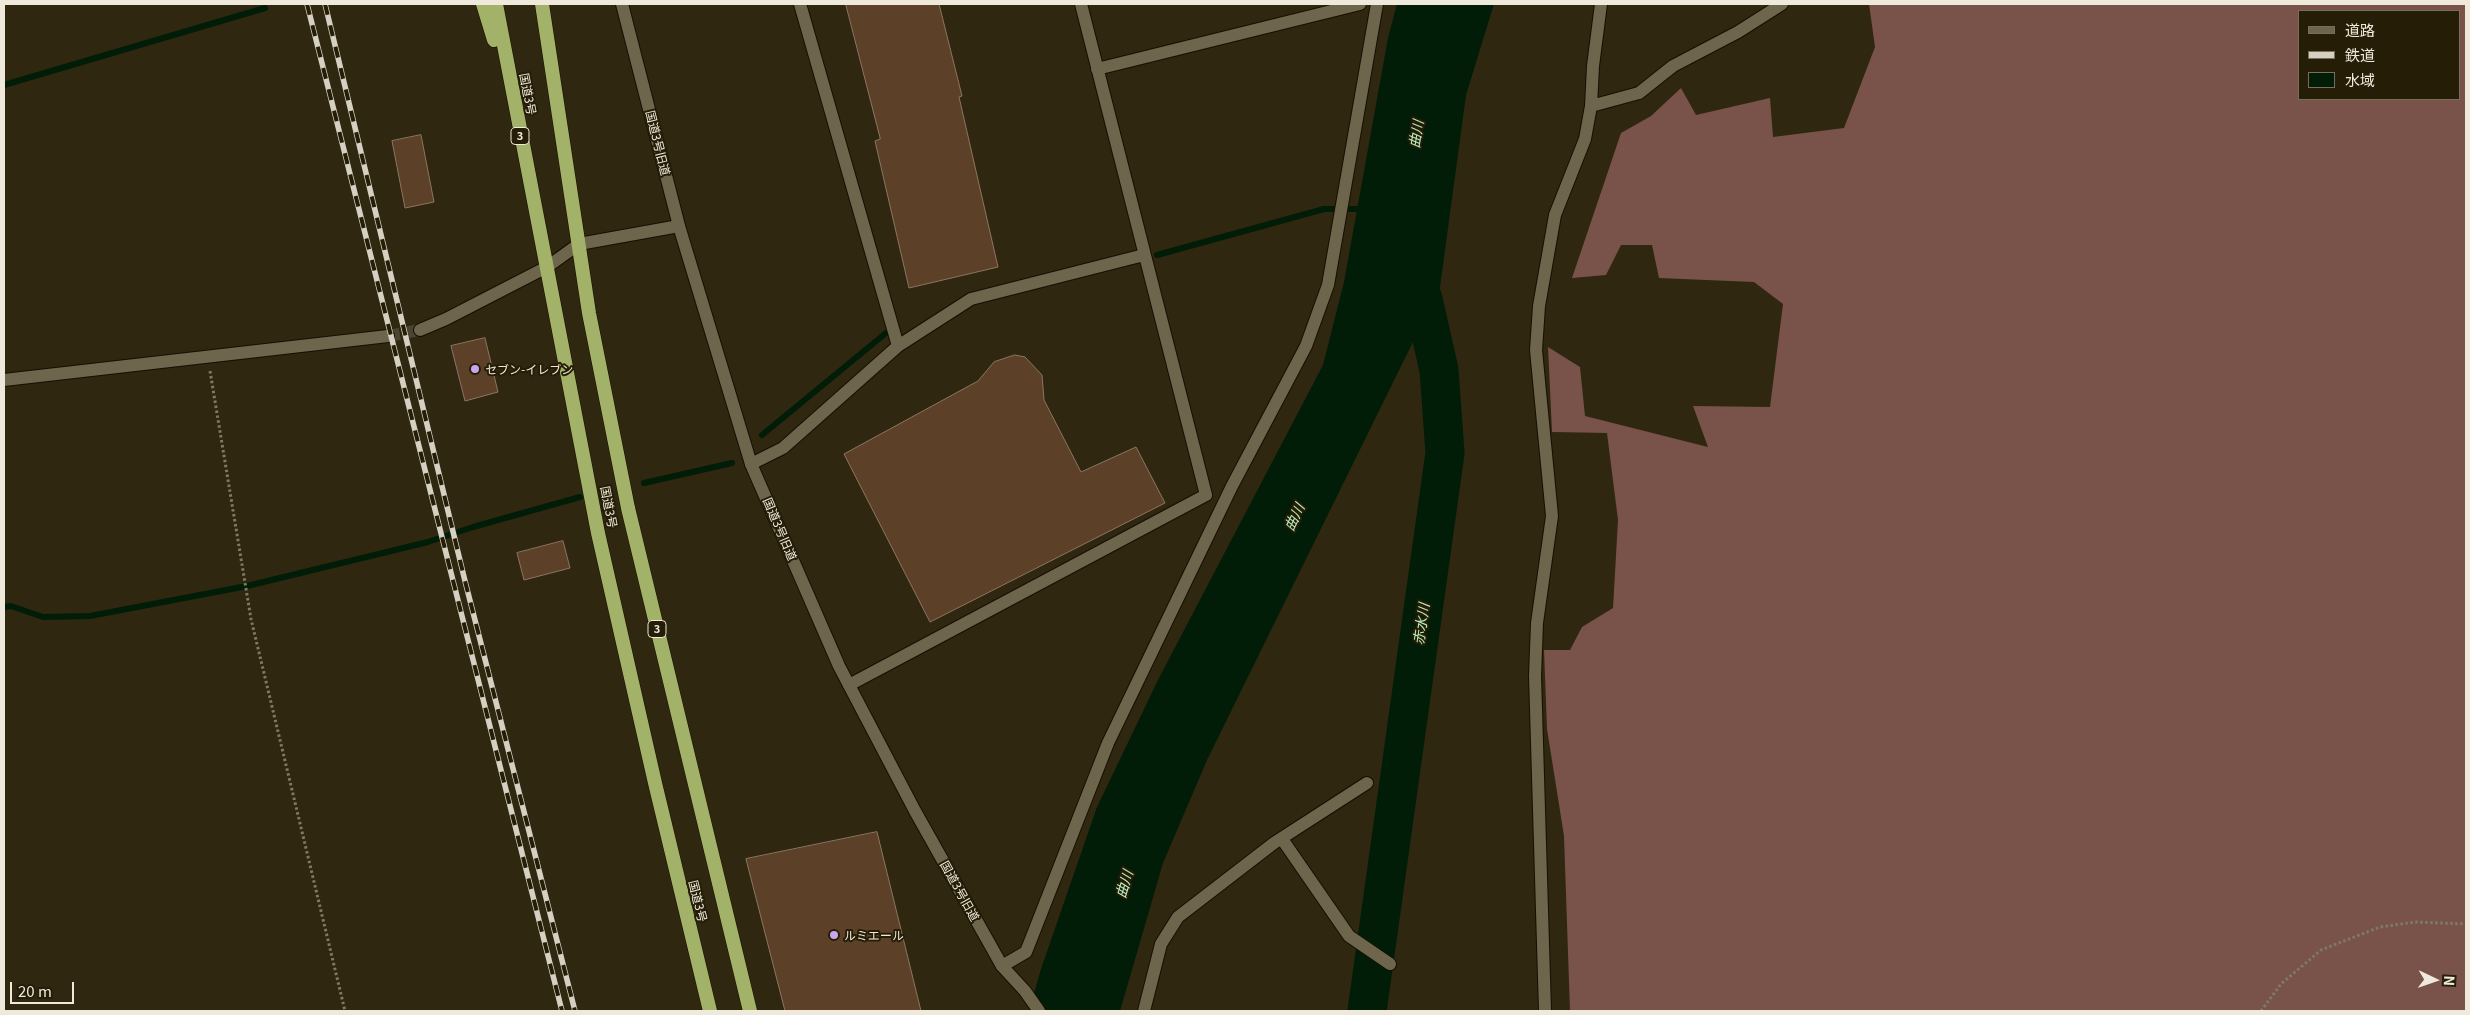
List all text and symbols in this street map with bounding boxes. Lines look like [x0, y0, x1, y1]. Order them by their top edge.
legend [2298, 10, 2460, 100]
text: 道路 [2345, 19, 2375, 40]
text: 鉄道 [2345, 44, 2375, 65]
text: 水域 [2345, 69, 2375, 90]
street label: 国道3号 [517, 72, 539, 116]
street label: 国道3号旧道 [643, 109, 673, 177]
water label: 曲川 [1406, 119, 1426, 149]
road number: 3 [511, 128, 529, 144]
place label: セブン-イレブン [485, 362, 573, 376]
marker: セブン-イレブン [469, 363, 481, 375]
street label: 国道3号 [598, 485, 620, 529]
street label: 国道3号旧道 [760, 496, 800, 562]
water label: 曲川 [1280, 501, 1308, 533]
water label: 赤水川 [1410, 602, 1432, 646]
road number: 3 [648, 620, 666, 638]
street label: 国道3号旧道 [938, 858, 982, 924]
water label: 曲川 [1112, 868, 1136, 900]
street label: 国道3号 [686, 879, 710, 923]
place label: ルミエール [844, 928, 904, 942]
marker: ルミエール [828, 929, 840, 941]
north arrow [2410, 955, 2460, 1005]
scale bar [12, 972, 76, 1004]
text: N [2440, 975, 2460, 987]
text: 20 m [18, 980, 52, 1001]

